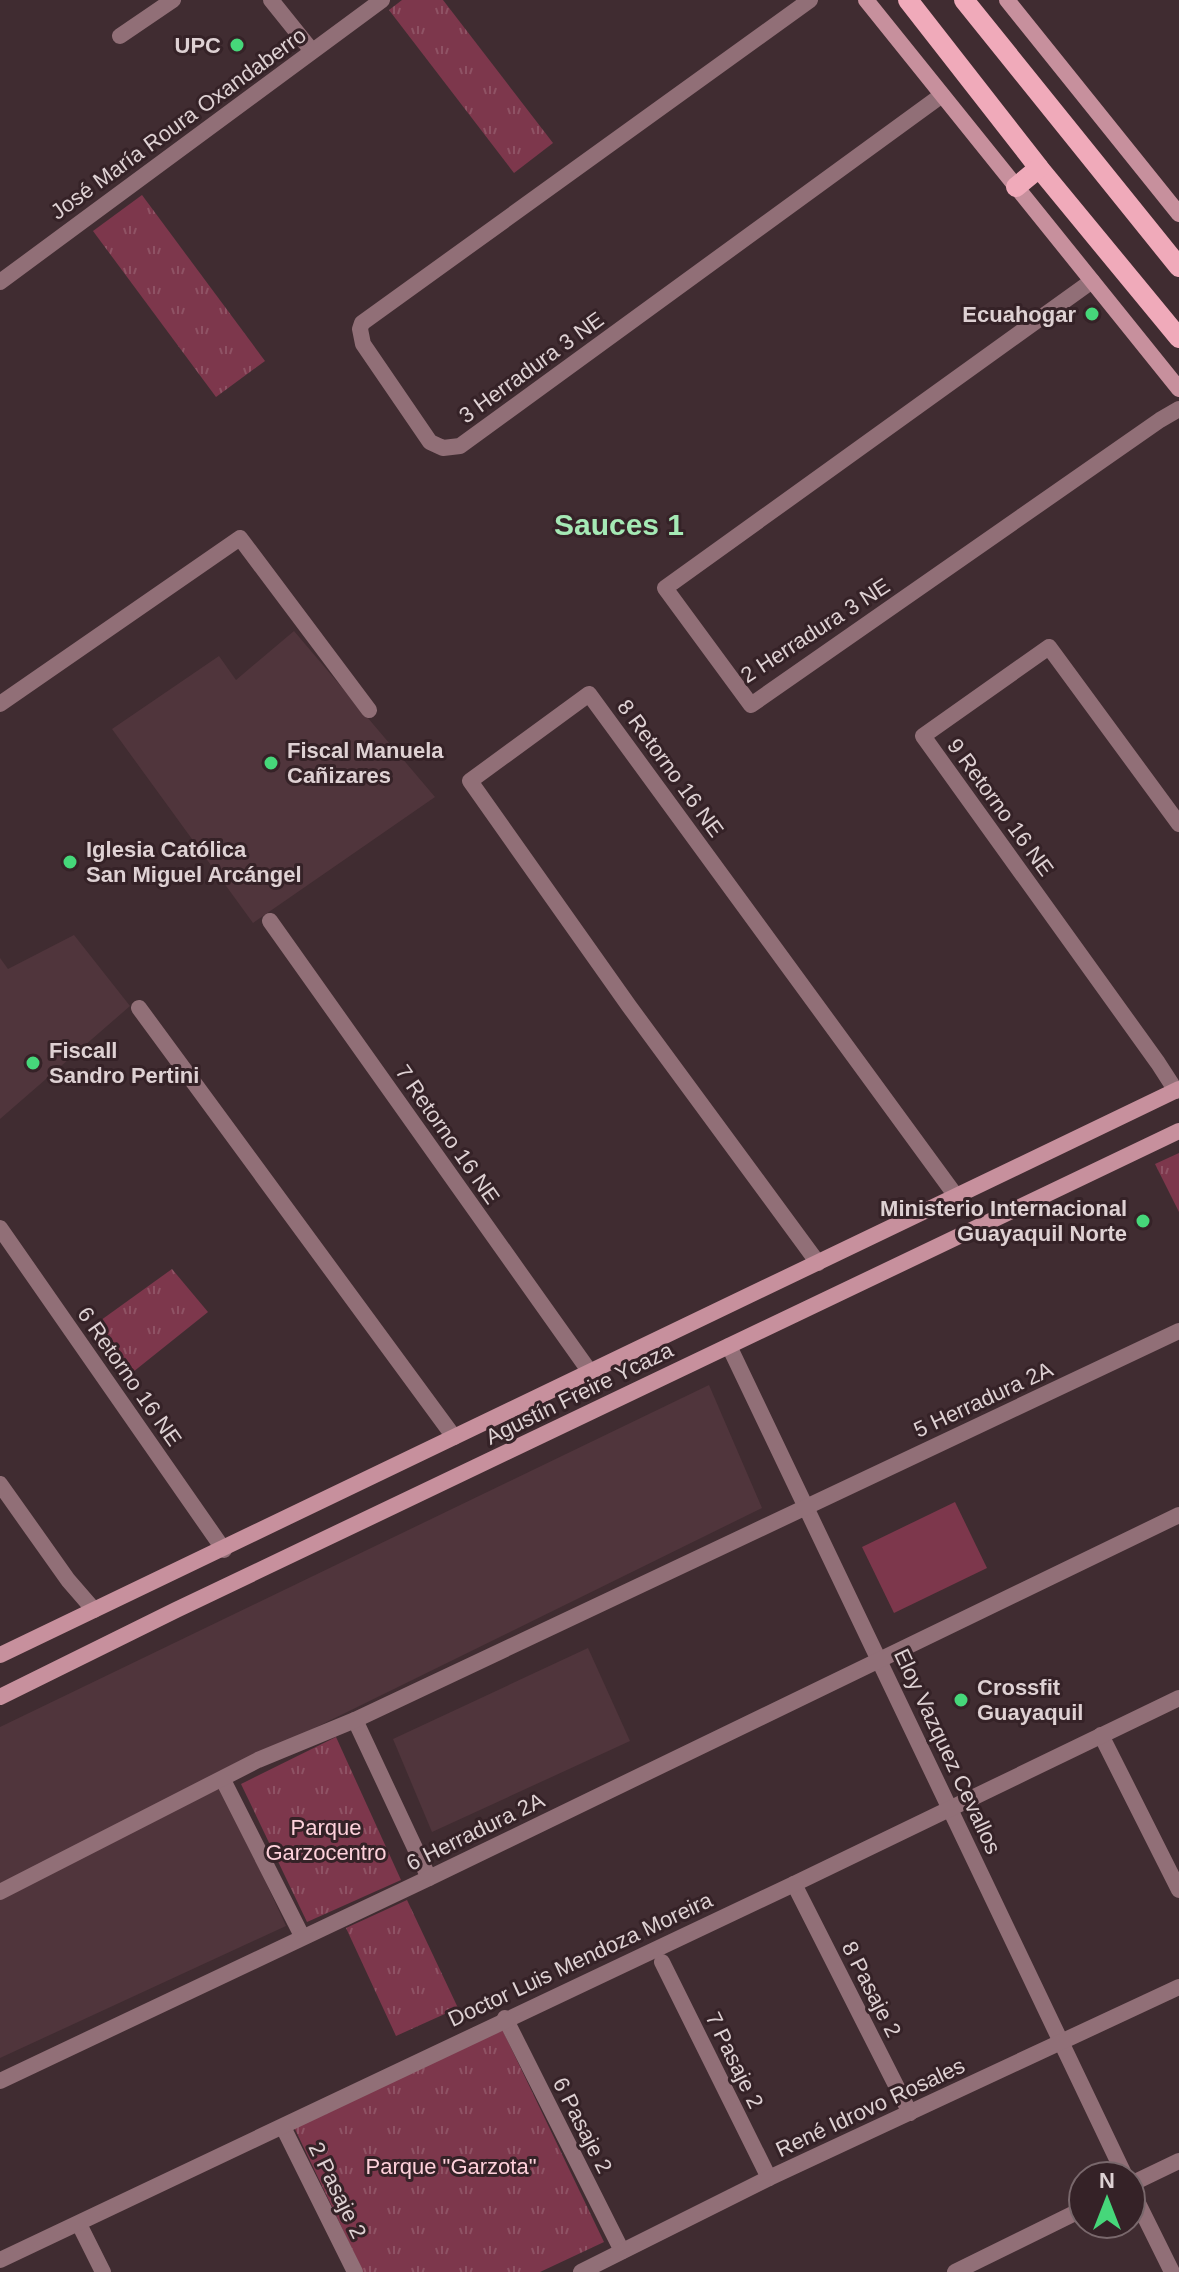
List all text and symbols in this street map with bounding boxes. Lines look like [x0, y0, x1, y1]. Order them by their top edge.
street label: José María Roura Oxandaberro [46, 22, 311, 224]
place label: UPC [175, 33, 221, 58]
marker: UPC [228, 36, 246, 54]
place label: Ecuahogar [962, 302, 1076, 327]
marker: Ecuahogar [1083, 305, 1101, 323]
street label: 3 Herradura 3 NE [454, 307, 608, 428]
district label: Sauces 1 [554, 508, 684, 541]
street label: 2 Herradura 3 NE [736, 573, 894, 688]
street label: 8 Retorno 16 NE [612, 695, 729, 842]
street label: 9 Retorno 16 NE [942, 734, 1059, 881]
place label: Fiscal Manuela Cañizares [287, 738, 444, 788]
marker: Fiscal Manuela Cañizares [262, 754, 280, 772]
place label: Iglesia Católica San Miguel Arcángel [86, 837, 302, 887]
marker: Iglesia Católica San Miguel Arcángel [61, 853, 79, 871]
place label: Fiscall Sandro Pertini [49, 1038, 199, 1088]
marker: Fiscall Sandro Pertini [24, 1054, 42, 1072]
street label: 7 Retorno 16 NE [390, 1060, 505, 1209]
place label: Ministerio Internacional Guayaquil Norte [880, 1196, 1127, 1246]
marker: Ministerio Internacional Guayaquil Norte [1134, 1212, 1152, 1230]
street label: 6 Retorno 16 NE [72, 1302, 187, 1451]
street label: Agustín Freire Ycaza [482, 1337, 678, 1450]
street label: 5 Herradura 2A [910, 1356, 1057, 1443]
street label: Eloy Vazquez Cevallos [889, 1645, 1006, 1858]
place label: Crossfit Guayaquil [977, 1675, 1083, 1725]
marker: Crossfit Guayaquil [952, 1691, 970, 1709]
street label: 6 Herradura 2A [402, 1787, 549, 1876]
park label: Parque Garzocentro [265, 1815, 387, 1865]
street label: Doctor Luis Mendoza Moreira [444, 1887, 717, 2032]
street label: 8 Pasaje 2 [837, 1937, 906, 2041]
street label: 7 Pasaje 2 [701, 2008, 769, 2112]
street label: René Idrovo Rosales [772, 2053, 969, 2162]
street label: 6 Pasaje 2 [548, 2073, 617, 2177]
street label: 2 Pasaje 2 [304, 2138, 372, 2242]
park label: Parque "Garzota" [366, 2154, 536, 2179]
north arrow [1067, 2160, 1147, 2240]
text: N [1099, 2168, 1115, 2193]

